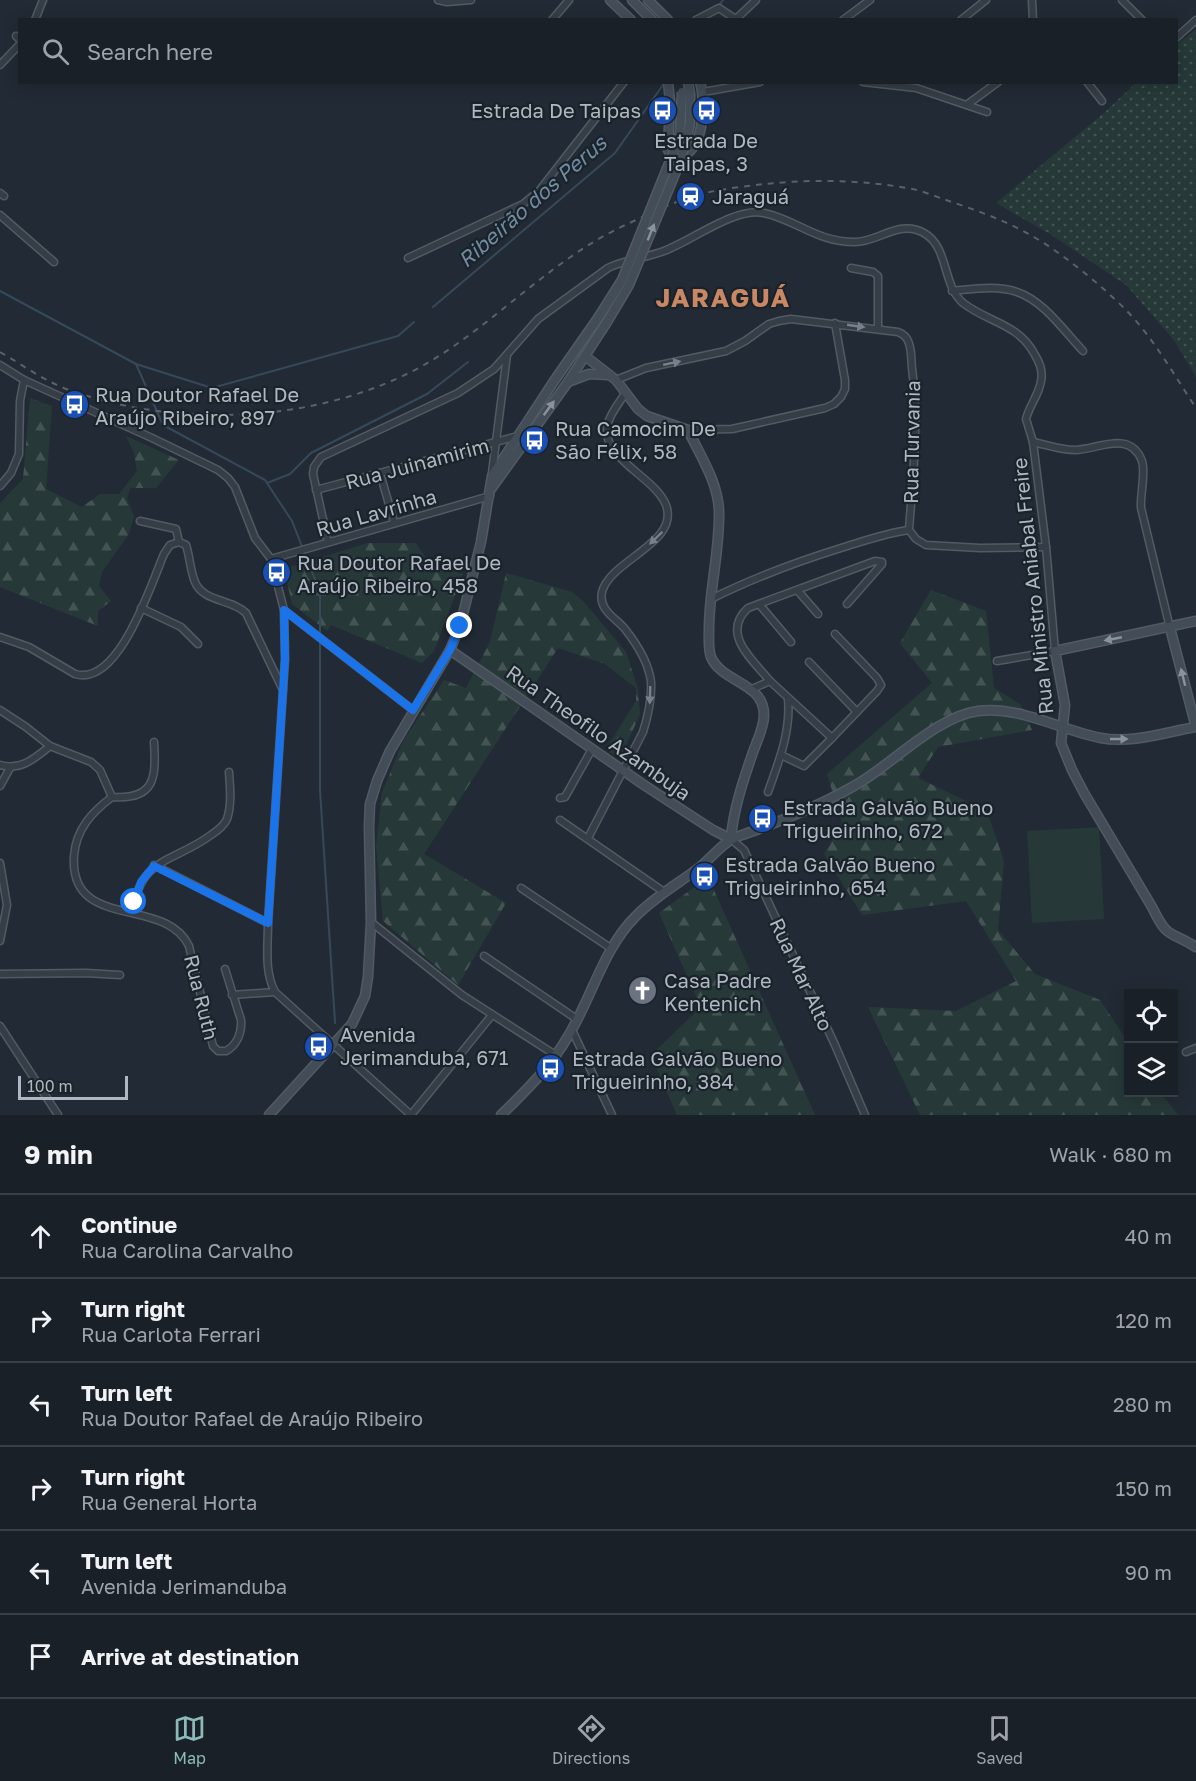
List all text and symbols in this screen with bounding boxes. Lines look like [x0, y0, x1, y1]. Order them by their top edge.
search box [18, 18, 1178, 84]
icon: search [39, 35, 72, 68]
text: Search here [87, 38, 213, 65]
bus stop icon: Estrada De Taipas [646, 94, 678, 126]
bus stop icon: Estrada De Taipas, 3 [690, 94, 722, 126]
place label: Estrada De Taipas [471, 98, 641, 122]
place label: Estrada De Taipas, 3 [654, 128, 758, 175]
water label: Ribeirão dos Perus [453, 129, 612, 272]
station icon: Jaraguá [675, 180, 707, 212]
place label: Jaraguá [712, 184, 789, 208]
one-way arrow [647, 223, 656, 241]
district label: JARAGUÁ [655, 282, 791, 313]
one-way arrow [847, 322, 866, 331]
one-way arrow [662, 357, 681, 367]
street label: Rua Turvania [898, 380, 924, 504]
place label: Rua Doutor Rafael De Araújo Ribeiro, 897 [95, 382, 299, 429]
bus stop icon: Rua Doutor Rafael De Araújo Ribeiro, 897 [58, 389, 90, 421]
one-way arrow [543, 400, 555, 416]
place label: Rua Camocim De São Félix, 58 [555, 416, 716, 463]
bus stop icon: Rua Camocim De São Félix, 58 [518, 424, 550, 456]
street label: Rua Juinamirim [343, 432, 491, 494]
street label: Rua Ministro Aniabal Freire [1007, 456, 1057, 716]
street label: Rua Lavrinha [313, 483, 439, 541]
one-way arrow [649, 531, 663, 545]
place label: Rua Doutor Rafael De Araújo Ribeiro, 458 [297, 550, 501, 597]
bus stop icon: Rua Doutor Rafael De Araújo Ribeiro, 458 [260, 557, 292, 589]
route end [446, 612, 472, 638]
one-way arrow [1103, 635, 1122, 644]
street label: Rua Theofilo Azambuja [502, 659, 696, 805]
one-way arrow [1178, 668, 1187, 686]
one-way arrow [646, 686, 655, 705]
one-way arrow [1110, 734, 1129, 744]
place label: Estrada Galvão Bueno Trigueirinho, 672 [783, 795, 993, 842]
bus stop icon: Estrada Galvão Bueno Trigueirinho, 672 [746, 802, 778, 834]
place label: Estrada Galvão Bueno Trigueirinho, 654 [725, 852, 935, 899]
bus stop icon: Estrada Galvão Bueno Trigueirinho, 654 [688, 860, 720, 892]
route start [120, 888, 146, 914]
street label: Rua Mar Alto [765, 914, 839, 1034]
street label: Rua Ruth [180, 952, 224, 1042]
place label: Casa Padre Kentenich [664, 968, 772, 1015]
church icon: Casa Padre Kentenich [627, 975, 659, 1007]
map controls [1124, 989, 1178, 1097]
button: locate [1124, 989, 1178, 1043]
place label: Avenida Jerimanduba, 671 [340, 1022, 509, 1069]
bus stop icon: Avenida Jerimanduba, 671 [303, 1030, 335, 1062]
button: layers [1124, 1043, 1178, 1097]
place label: Estrada Galvão Bueno Trigueirinho, 384 [572, 1046, 782, 1093]
bus stop icon: Estrada Galvão Bueno Trigueirinho, 384 [535, 1053, 567, 1085]
scale bar [18, 1073, 128, 1100]
text: 100 m [27, 1076, 73, 1096]
text: 9 min [24, 1139, 93, 1170]
text: Walk · 680 m [1049, 1142, 1172, 1166]
text: Continue [81, 1211, 177, 1238]
icon: ahead [24, 1220, 57, 1253]
text: 40 m [1125, 1224, 1172, 1248]
text: Rua Carolina Carvalho [81, 1238, 293, 1262]
text: Turn right [81, 1295, 185, 1322]
icon: right [24, 1304, 57, 1337]
text: 120 m [1116, 1308, 1172, 1332]
text: Rua Carlota Ferrari [81, 1322, 261, 1346]
text: Turn left [81, 1379, 172, 1406]
icon: left [24, 1388, 57, 1421]
text: 280 m [1113, 1392, 1172, 1416]
text: Rua Doutor Rafael de Araújo Ribeiro [81, 1406, 423, 1430]
text: Turn right [81, 1463, 185, 1490]
icon: right [24, 1472, 57, 1505]
text: 150 m [1116, 1476, 1172, 1500]
text: Rua General Horta [81, 1490, 257, 1514]
text: Turn left [81, 1547, 172, 1574]
icon: left [24, 1556, 57, 1589]
text: 90 m [1125, 1560, 1172, 1584]
text: Avenida Jerimanduba [81, 1574, 287, 1598]
icon: arrive [24, 1640, 57, 1673]
text: Arrive at destination [81, 1643, 299, 1670]
tab: Map [173, 1712, 206, 1768]
tab: Directions [552, 1712, 630, 1768]
tab: Saved [976, 1712, 1023, 1768]

